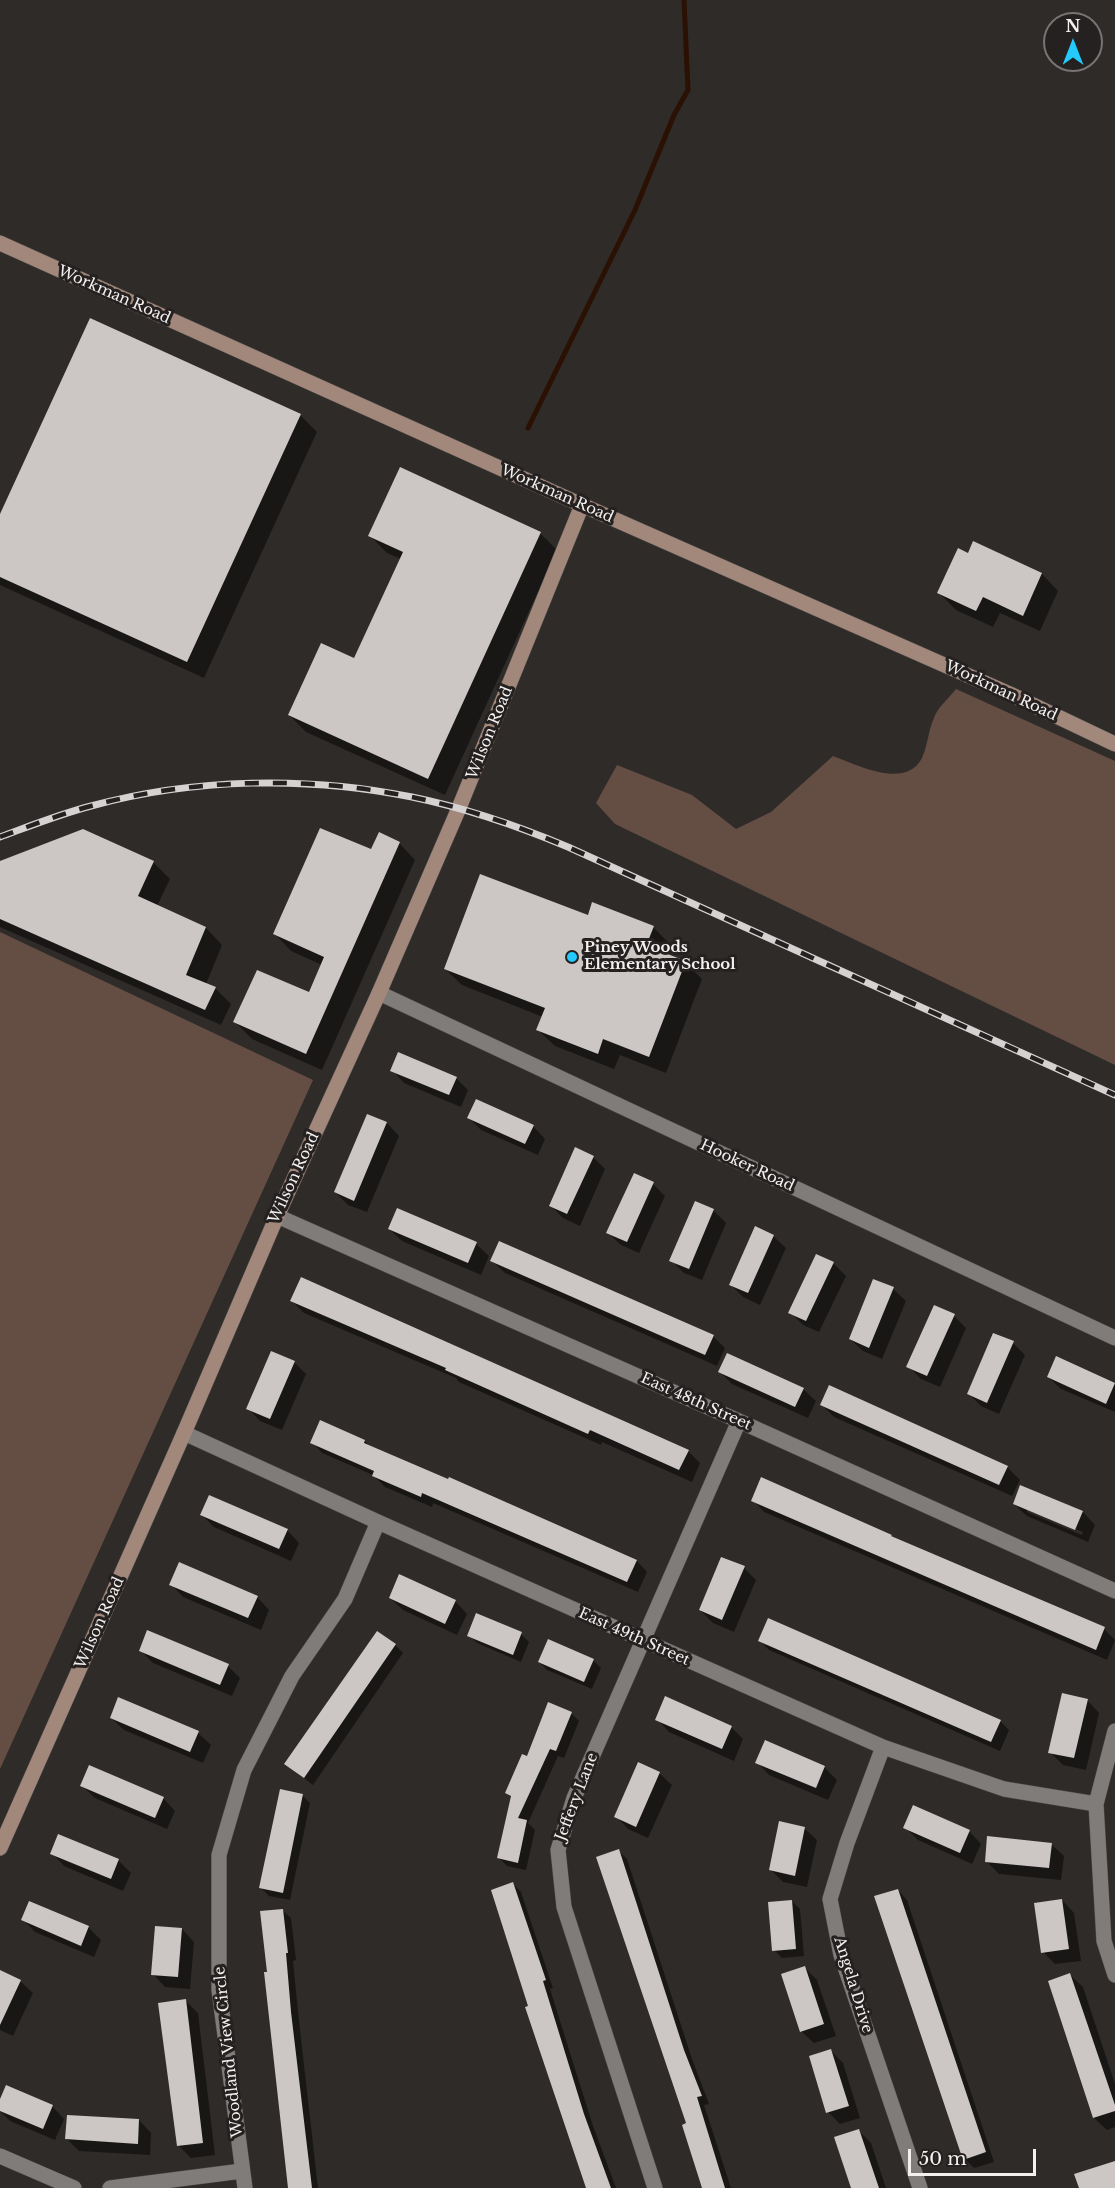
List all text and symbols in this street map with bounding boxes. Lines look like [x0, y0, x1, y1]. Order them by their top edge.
north arrow [1043, 12, 1103, 72]
text: N [1065, 16, 1081, 36]
street label: Workman Road [55, 262, 173, 328]
street label: Workman Road [498, 461, 616, 527]
street label: Workman Road [942, 657, 1060, 725]
street label: Wilson Road [463, 684, 517, 782]
place label: Piney Woods Elementary School [584, 939, 736, 974]
marker: Piney Woods Elementary School [565, 950, 579, 964]
street label: Wilson Road [265, 1129, 323, 1227]
street label: Hooker Road [697, 1136, 797, 1196]
street label: East 48th Street [638, 1370, 754, 1434]
street label: Wilson Road [72, 1574, 128, 1672]
street label: East 49th Street [576, 1604, 692, 1670]
street label: Jeffery Lane [552, 1751, 602, 1843]
street label: Angela Drive [830, 1935, 876, 2035]
street label: Woodland View Circle [211, 1966, 247, 2138]
scale bar [911, 2137, 1038, 2175]
text: 50 m [919, 2148, 967, 2170]

